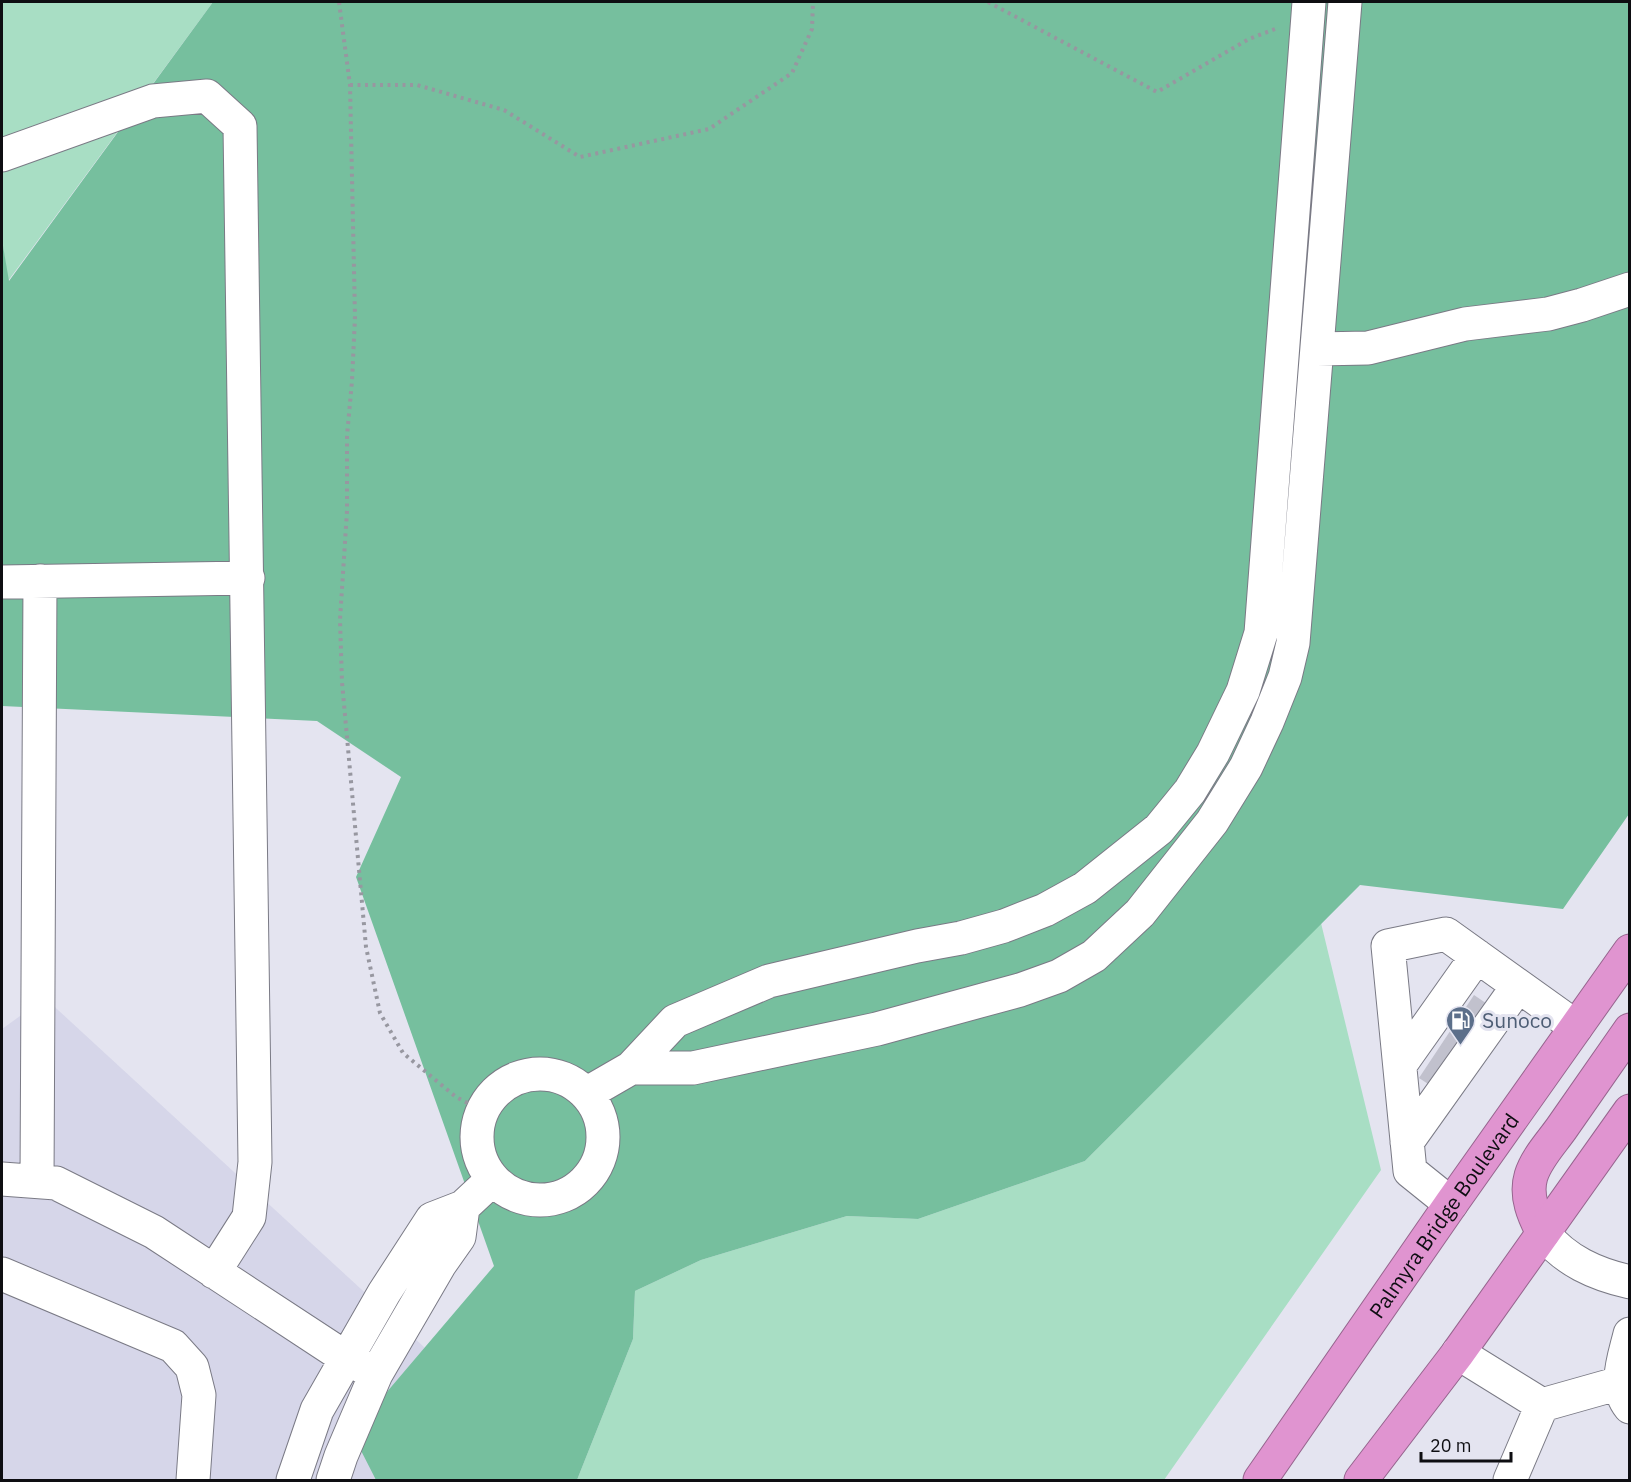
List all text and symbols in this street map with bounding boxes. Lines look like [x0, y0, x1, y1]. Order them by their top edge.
fuel station icon: Sunoco [1445, 1004, 1477, 1046]
place label: Sunoco [1482, 1006, 1552, 1034]
street label: Palmyra Bridge Boulevard [1362, 1107, 1525, 1323]
scale bar [1421, 1425, 1511, 1463]
text: 20 m [1430, 1434, 1472, 1457]

